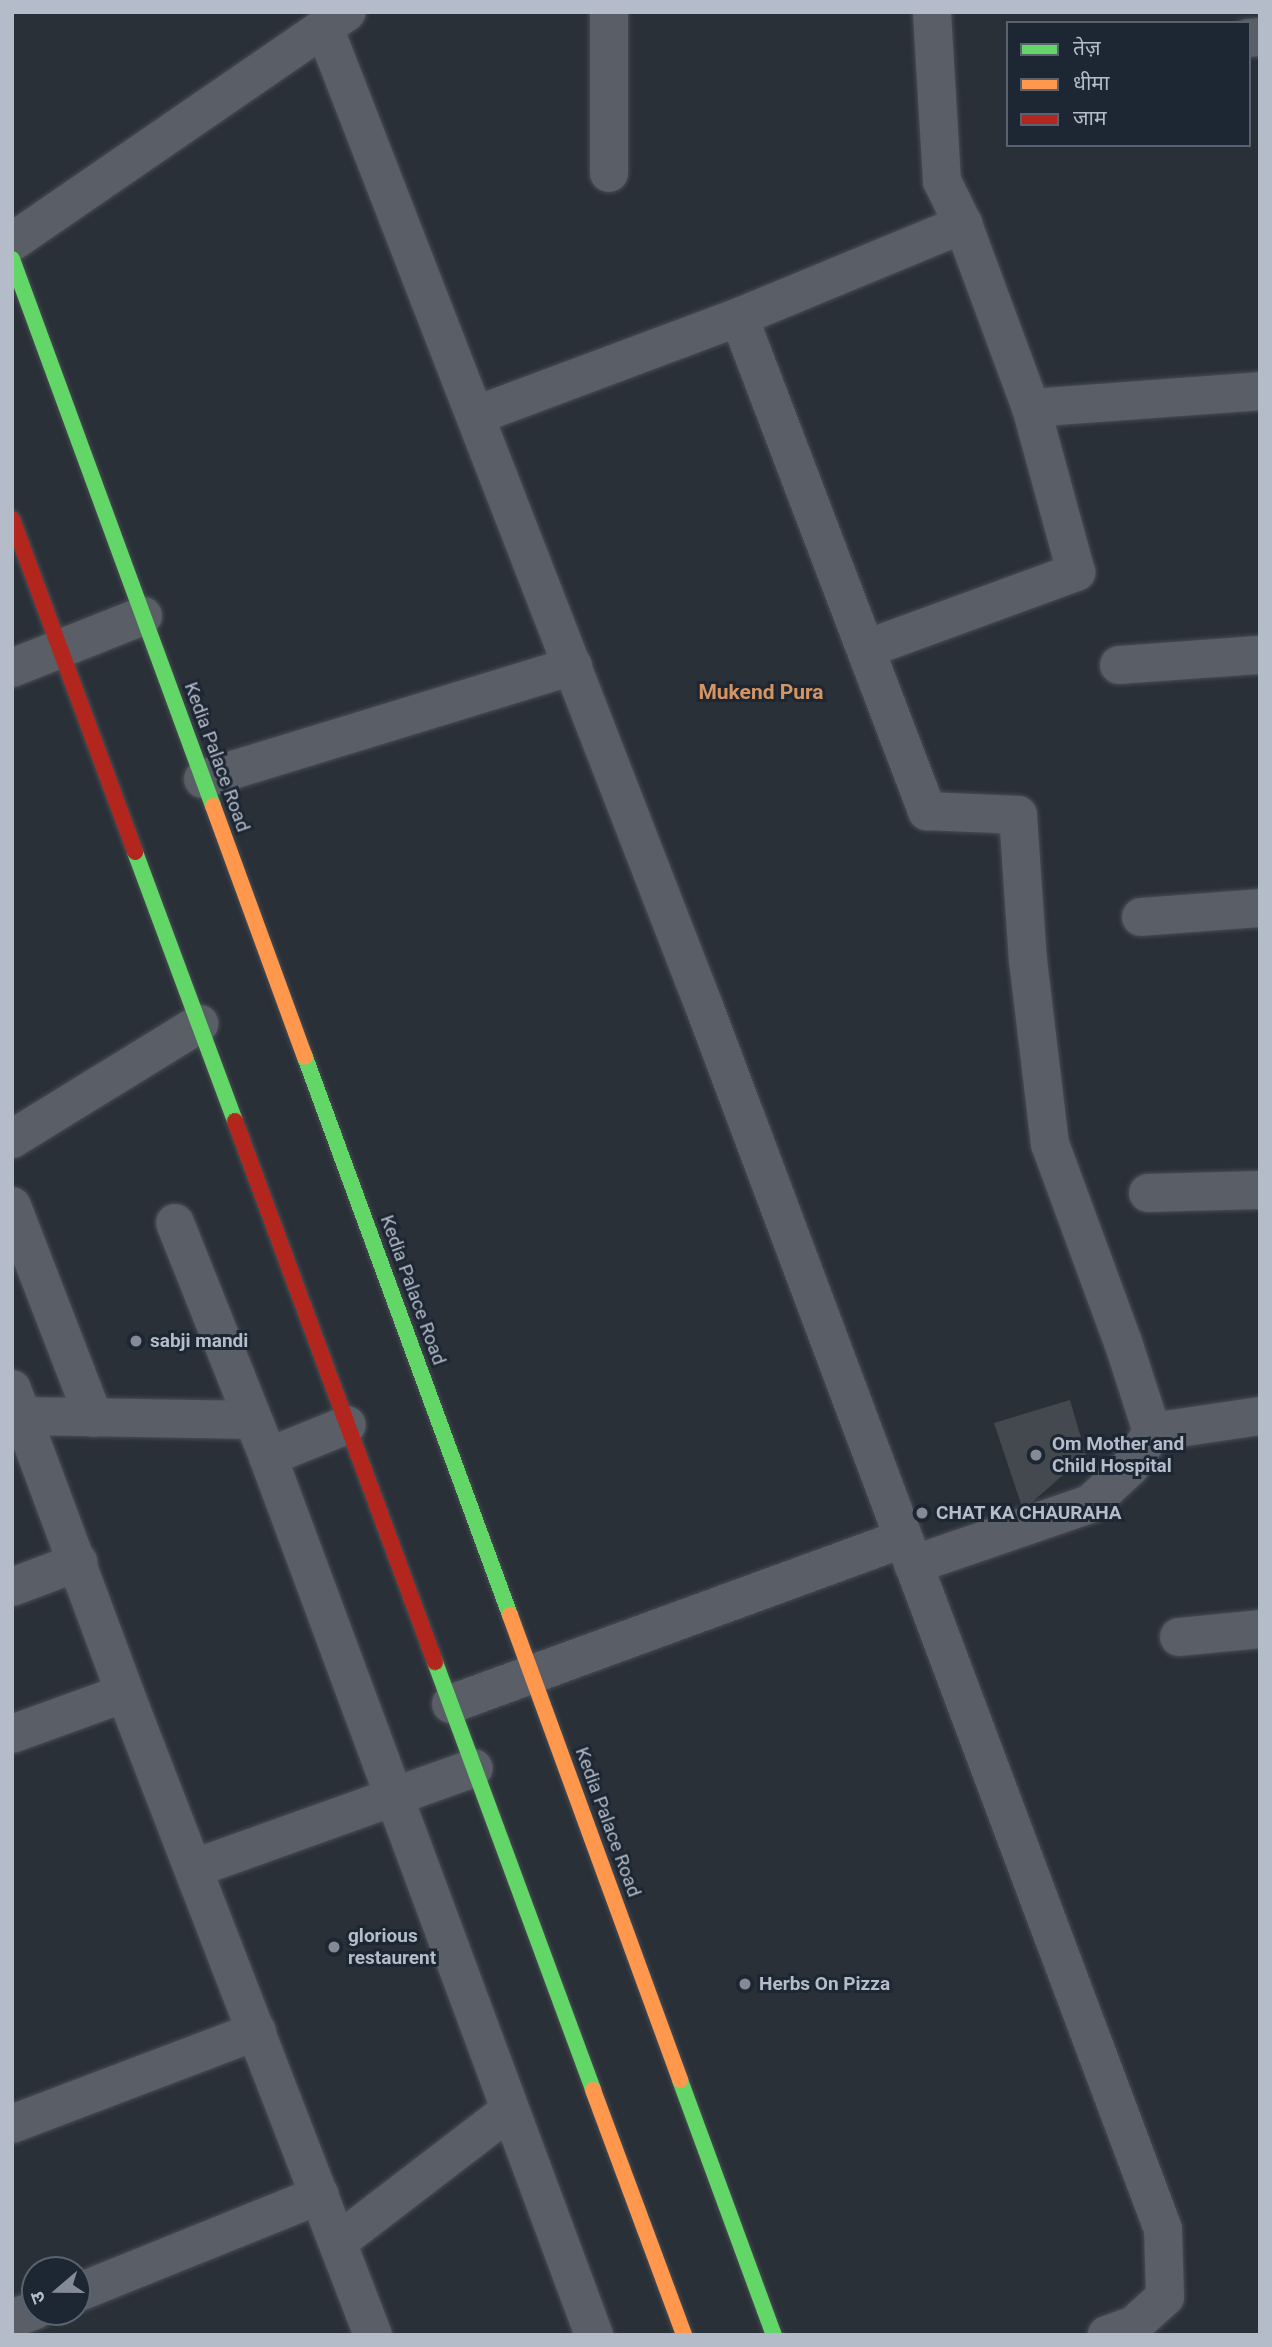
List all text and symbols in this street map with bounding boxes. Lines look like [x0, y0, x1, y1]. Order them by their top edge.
legend [1006, 21, 1251, 147]
text: तेज़ [1073, 36, 1101, 60]
text: धीमा [1073, 71, 1109, 95]
text: जाम [1073, 106, 1107, 130]
street label: Kedia Palace Road [179, 679, 255, 835]
district label: Mukend Pura [698, 679, 824, 705]
street label: Kedia Palace Road [375, 1212, 451, 1368]
place label: sabji mandi [150, 1330, 248, 1352]
marker: sabji mandi [128, 1333, 144, 1349]
place label: Om Mother and Child Hospital [1052, 1433, 1184, 1477]
marker: Om Mother and Child Hospital [1026, 1445, 1046, 1465]
place label: CHAT KA CHAURAHA [936, 1502, 1122, 1524]
marker: CHAT KA CHAURAHA [914, 1505, 930, 1521]
street label: Kedia Palace Road [570, 1744, 646, 1900]
place label: glorious restaurent [348, 1925, 436, 1969]
marker: glorious restaurent [326, 1939, 342, 1955]
place label: Herbs On Pizza [759, 1973, 890, 1995]
marker: Herbs On Pizza [737, 1976, 753, 1992]
north arrow [21, 2256, 91, 2326]
text: उ [25, 2289, 50, 2307]

